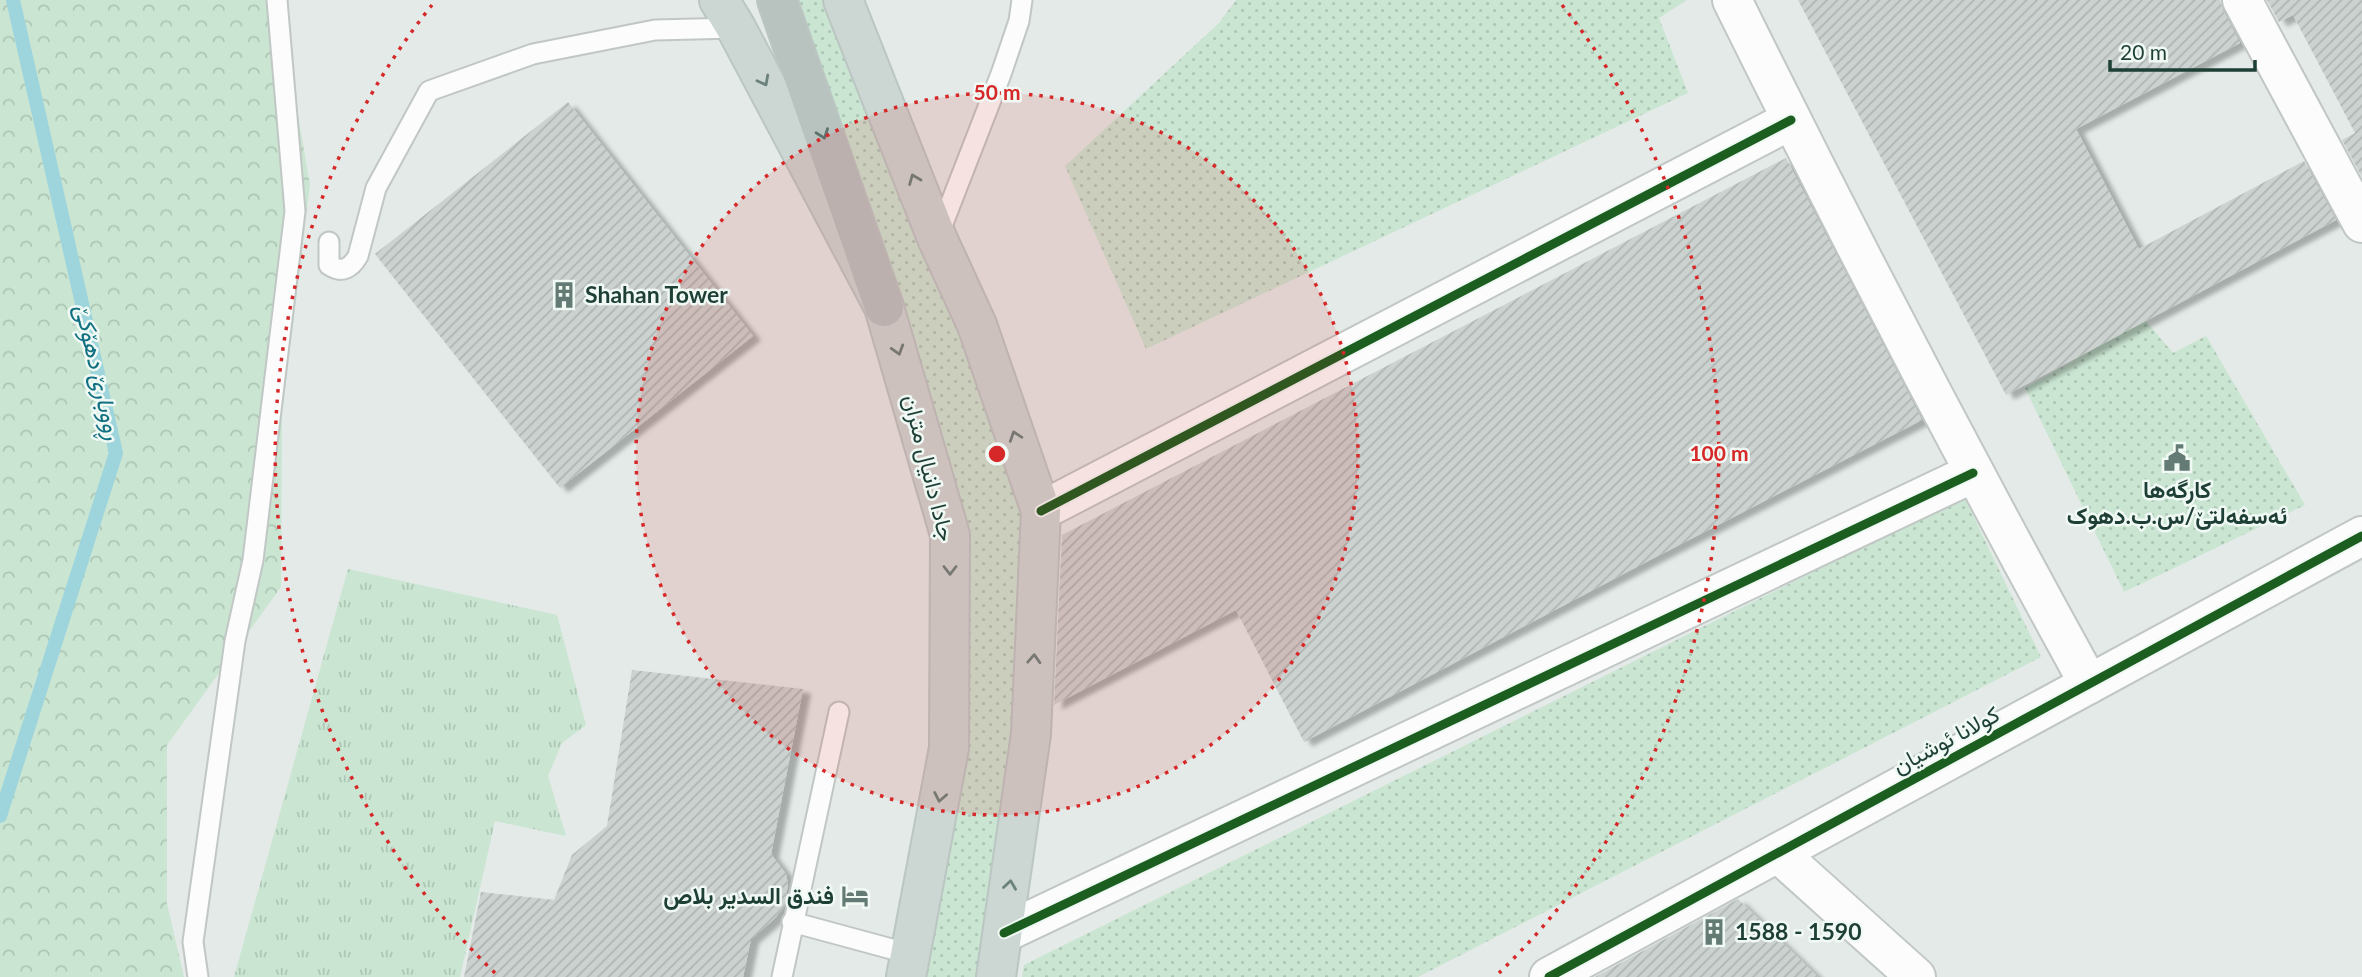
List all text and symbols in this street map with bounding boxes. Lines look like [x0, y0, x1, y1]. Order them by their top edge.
scale bar [2110, 28, 2255, 72]
text: 20 m [2120, 39, 2167, 64]
one-way arrow [756, 74, 769, 86]
text: 50 m [973, 79, 1021, 104]
one-way arrow [815, 128, 829, 140]
one-way arrow [908, 174, 922, 186]
building icon: Shahan Tower [549, 280, 579, 310]
place label: Shahan Tower [585, 280, 728, 308]
water label: ڕووبارێ دهۆكێ [63, 301, 129, 444]
one-way arrow [889, 344, 904, 356]
street label: جادا دانيال متران [896, 391, 962, 545]
one-way arrow [1009, 431, 1023, 443]
text: 100 m [1689, 440, 1749, 465]
centre of rings [985, 442, 1009, 466]
public building icon: کارگەھا ئەسفەلتێ/س.ب.دھوک [2162, 443, 2192, 473]
place label: کارگەھا ئەسفەلتێ/س.ب.دھوک [2067, 475, 2287, 531]
one-way arrow [942, 565, 958, 576]
one-way arrow [1027, 654, 1042, 665]
street label: كولانا ئوشيان [1887, 699, 2005, 781]
one-way arrow [933, 791, 948, 803]
one-way arrow [1003, 879, 1018, 891]
place label: فندق السدير بلاص [663, 881, 834, 911]
hotel icon: فندق السدير بلاص [840, 881, 870, 911]
building icon: 1588 - 1590 [1699, 917, 1729, 947]
place label: 1588 - 1590 [1735, 917, 1861, 945]

